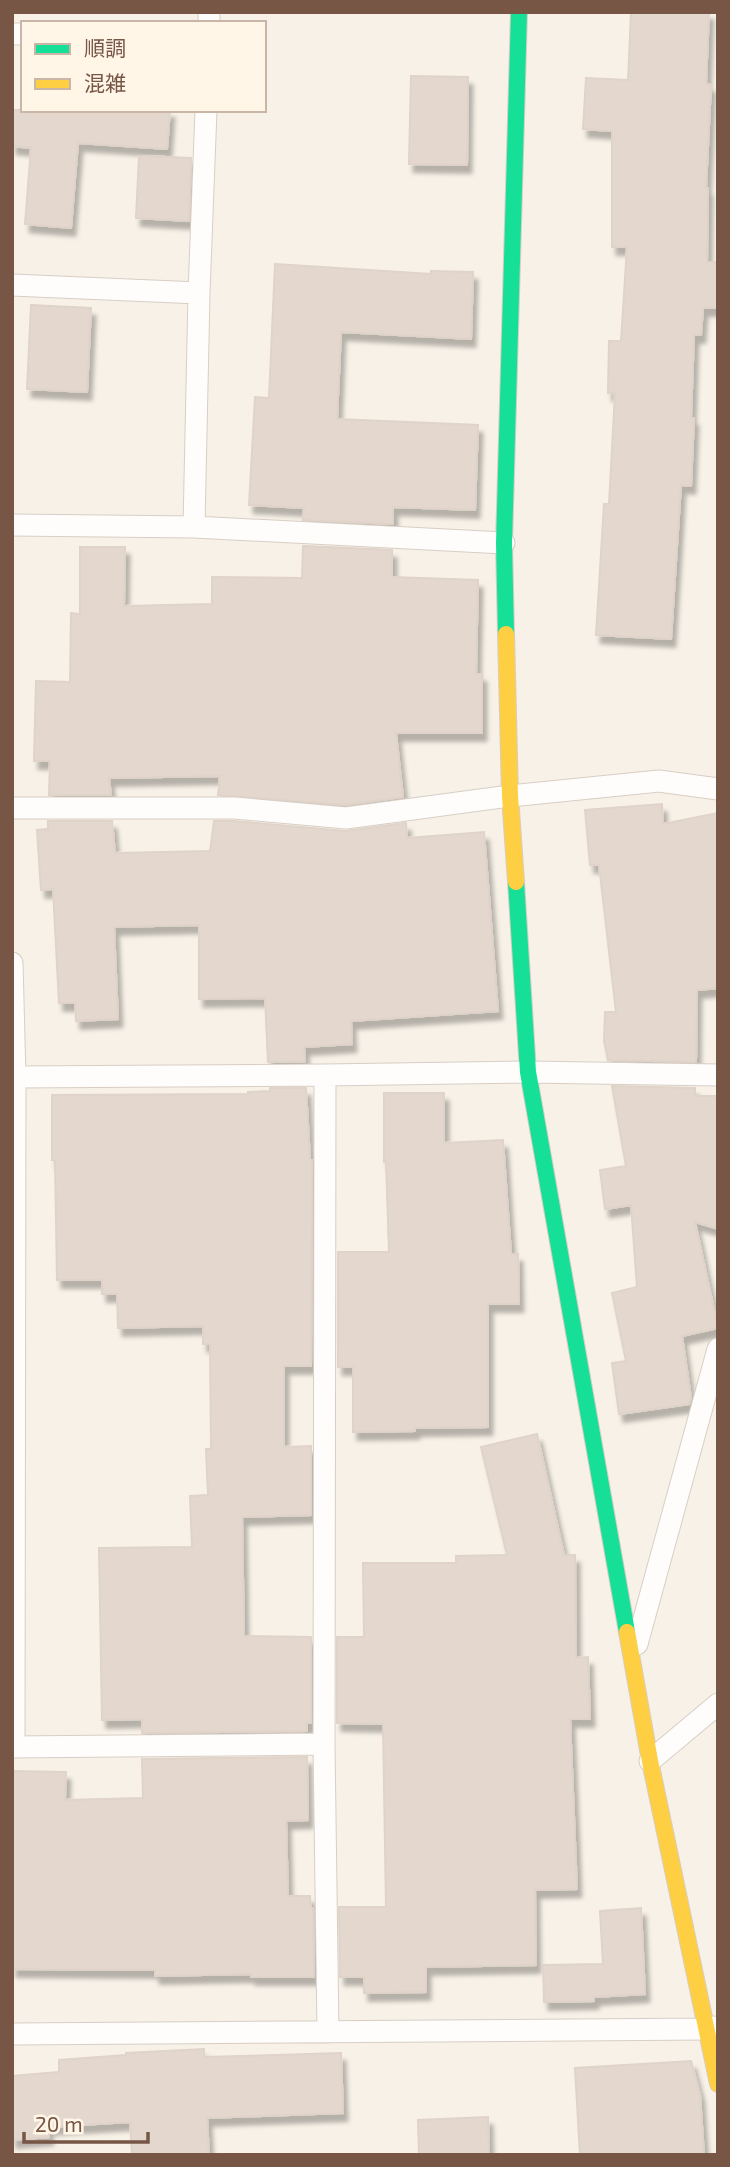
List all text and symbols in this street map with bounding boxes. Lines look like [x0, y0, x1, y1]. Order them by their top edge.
legend [21, 21, 266, 112]
text: 順調 [84, 35, 126, 60]
text: 混雑 [84, 70, 126, 95]
scale bar [24, 2100, 149, 2144]
text: 20 m [35, 2111, 83, 2136]

